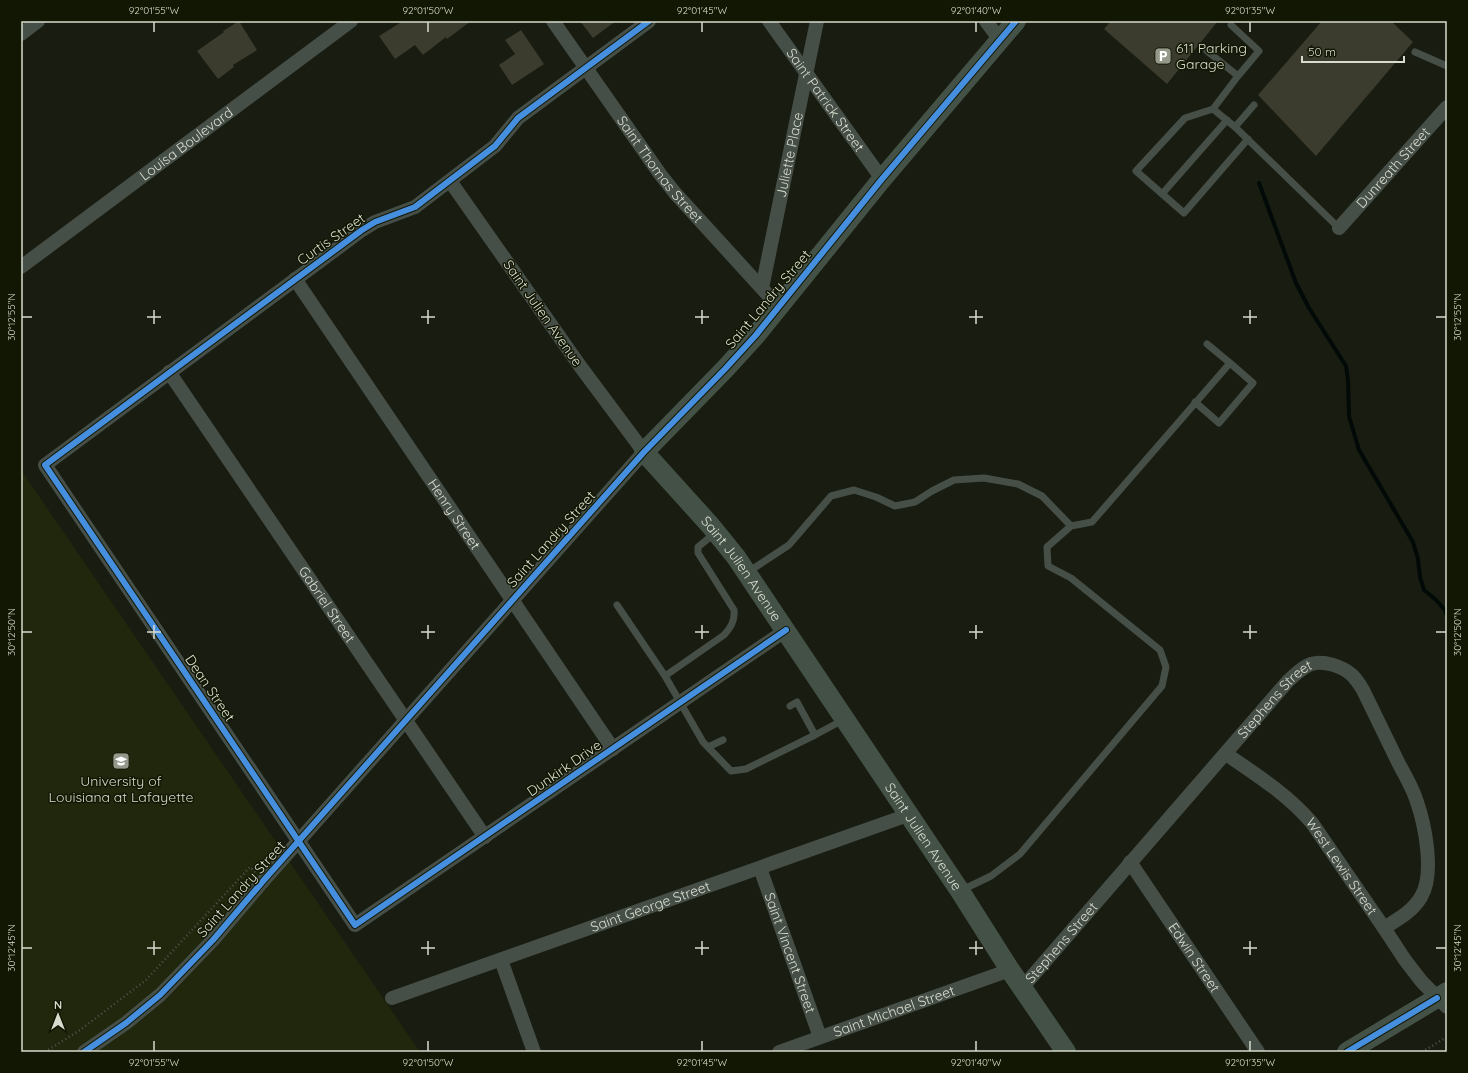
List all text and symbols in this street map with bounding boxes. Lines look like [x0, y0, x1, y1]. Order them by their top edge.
text: 92°01'55"W [129, 4, 180, 17]
text: 92°01'50"W [403, 4, 454, 17]
text: 92°01'45"W [677, 4, 727, 17]
text: 92°01'40"W [951, 4, 1002, 17]
text: 92°01'35"W [1225, 4, 1275, 17]
scale bar [1302, 38, 1404, 64]
place label: 611 Parking Garage [1176, 39, 1247, 73]
text: 50 m [1308, 44, 1336, 59]
street label: Saint Patrick Street [782, 45, 869, 155]
parking icon: 611 Parking Garage [1153, 46, 1173, 66]
street label: Louisa Boulevard [136, 103, 236, 185]
street label: Juliette Place [772, 110, 807, 199]
street label: Saint Thomas Street [613, 112, 707, 227]
street label: Dunreath Street [1352, 123, 1434, 212]
street label: Curtis Street [294, 209, 369, 269]
street label: Saint Landry Street [721, 246, 815, 352]
street label: Saint Julien Avenue [500, 256, 587, 370]
text: 30°12'55"N [5, 293, 18, 341]
text: 30°12'55"N [1451, 293, 1464, 341]
street label: Henry Street [424, 475, 485, 553]
street label: Saint Landry Street [503, 487, 599, 591]
street label: Saint Julien Avenue [697, 512, 786, 625]
street label: Gabriel Street [295, 563, 359, 646]
text: 30°12'50"N [5, 608, 18, 656]
text: 30°12'50"N [1451, 608, 1464, 656]
street label: Dean Street [181, 651, 239, 725]
street label: Stephens Street [1233, 656, 1315, 742]
street label: Dunkirk Drive [523, 736, 605, 800]
school or university icon: University of Louisiana at Lafayette [111, 751, 131, 771]
place label: University of Louisiana at Lafayette [49, 772, 194, 806]
street label: Saint Julien Avenue [881, 779, 966, 894]
street label: West Lewis Street [1302, 814, 1381, 919]
street label: Saint Landry Street [193, 837, 289, 941]
street label: Saint George Street [588, 877, 713, 936]
street label: Saint Vincent Street [760, 890, 820, 1016]
street label: Stephens Street [1021, 898, 1102, 987]
street label: Edwin Street [1164, 919, 1224, 996]
text: 30°12'45"N [5, 924, 18, 972]
text: 30°12'45"N [1451, 924, 1464, 972]
street label: Saint Michael Street [831, 981, 957, 1041]
north arrow [38, 995, 78, 1035]
text: N [54, 998, 62, 1012]
text: 92°01'55"W [129, 1056, 180, 1069]
text: 92°01'50"W [403, 1056, 454, 1069]
text: 92°01'45"W [677, 1056, 727, 1069]
text: 92°01'40"W [951, 1056, 1002, 1069]
text: 92°01'35"W [1225, 1056, 1275, 1069]

